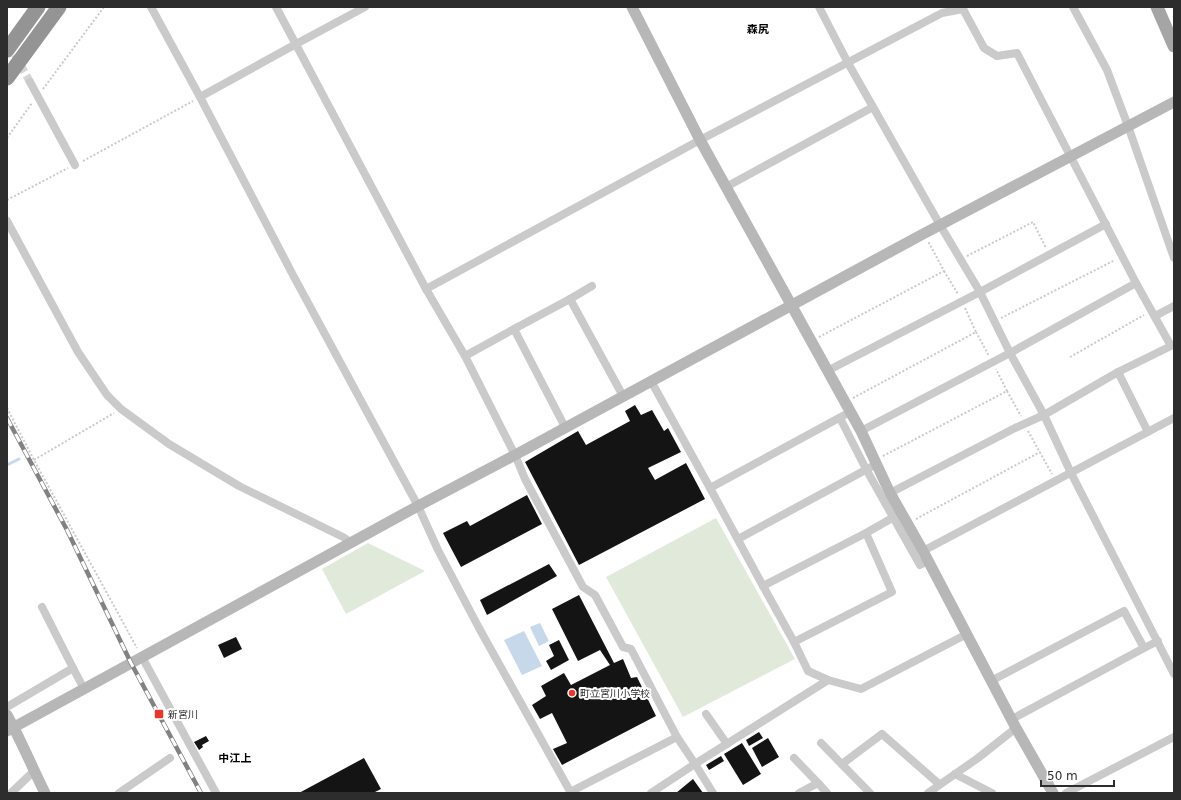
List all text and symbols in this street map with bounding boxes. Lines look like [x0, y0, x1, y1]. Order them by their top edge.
district label: 森尻 [747, 23, 769, 36]
marker: 町立宮川小学校 [567, 688, 577, 698]
place label: 町立宮川小学校 [580, 688, 650, 699]
marker: 新宮川 [153, 708, 165, 720]
place label: 新宮川 [168, 709, 198, 720]
district label: 中江上 [219, 752, 252, 765]
scale bar [1041, 762, 1114, 788]
text: 50 m [1047, 769, 1078, 783]

